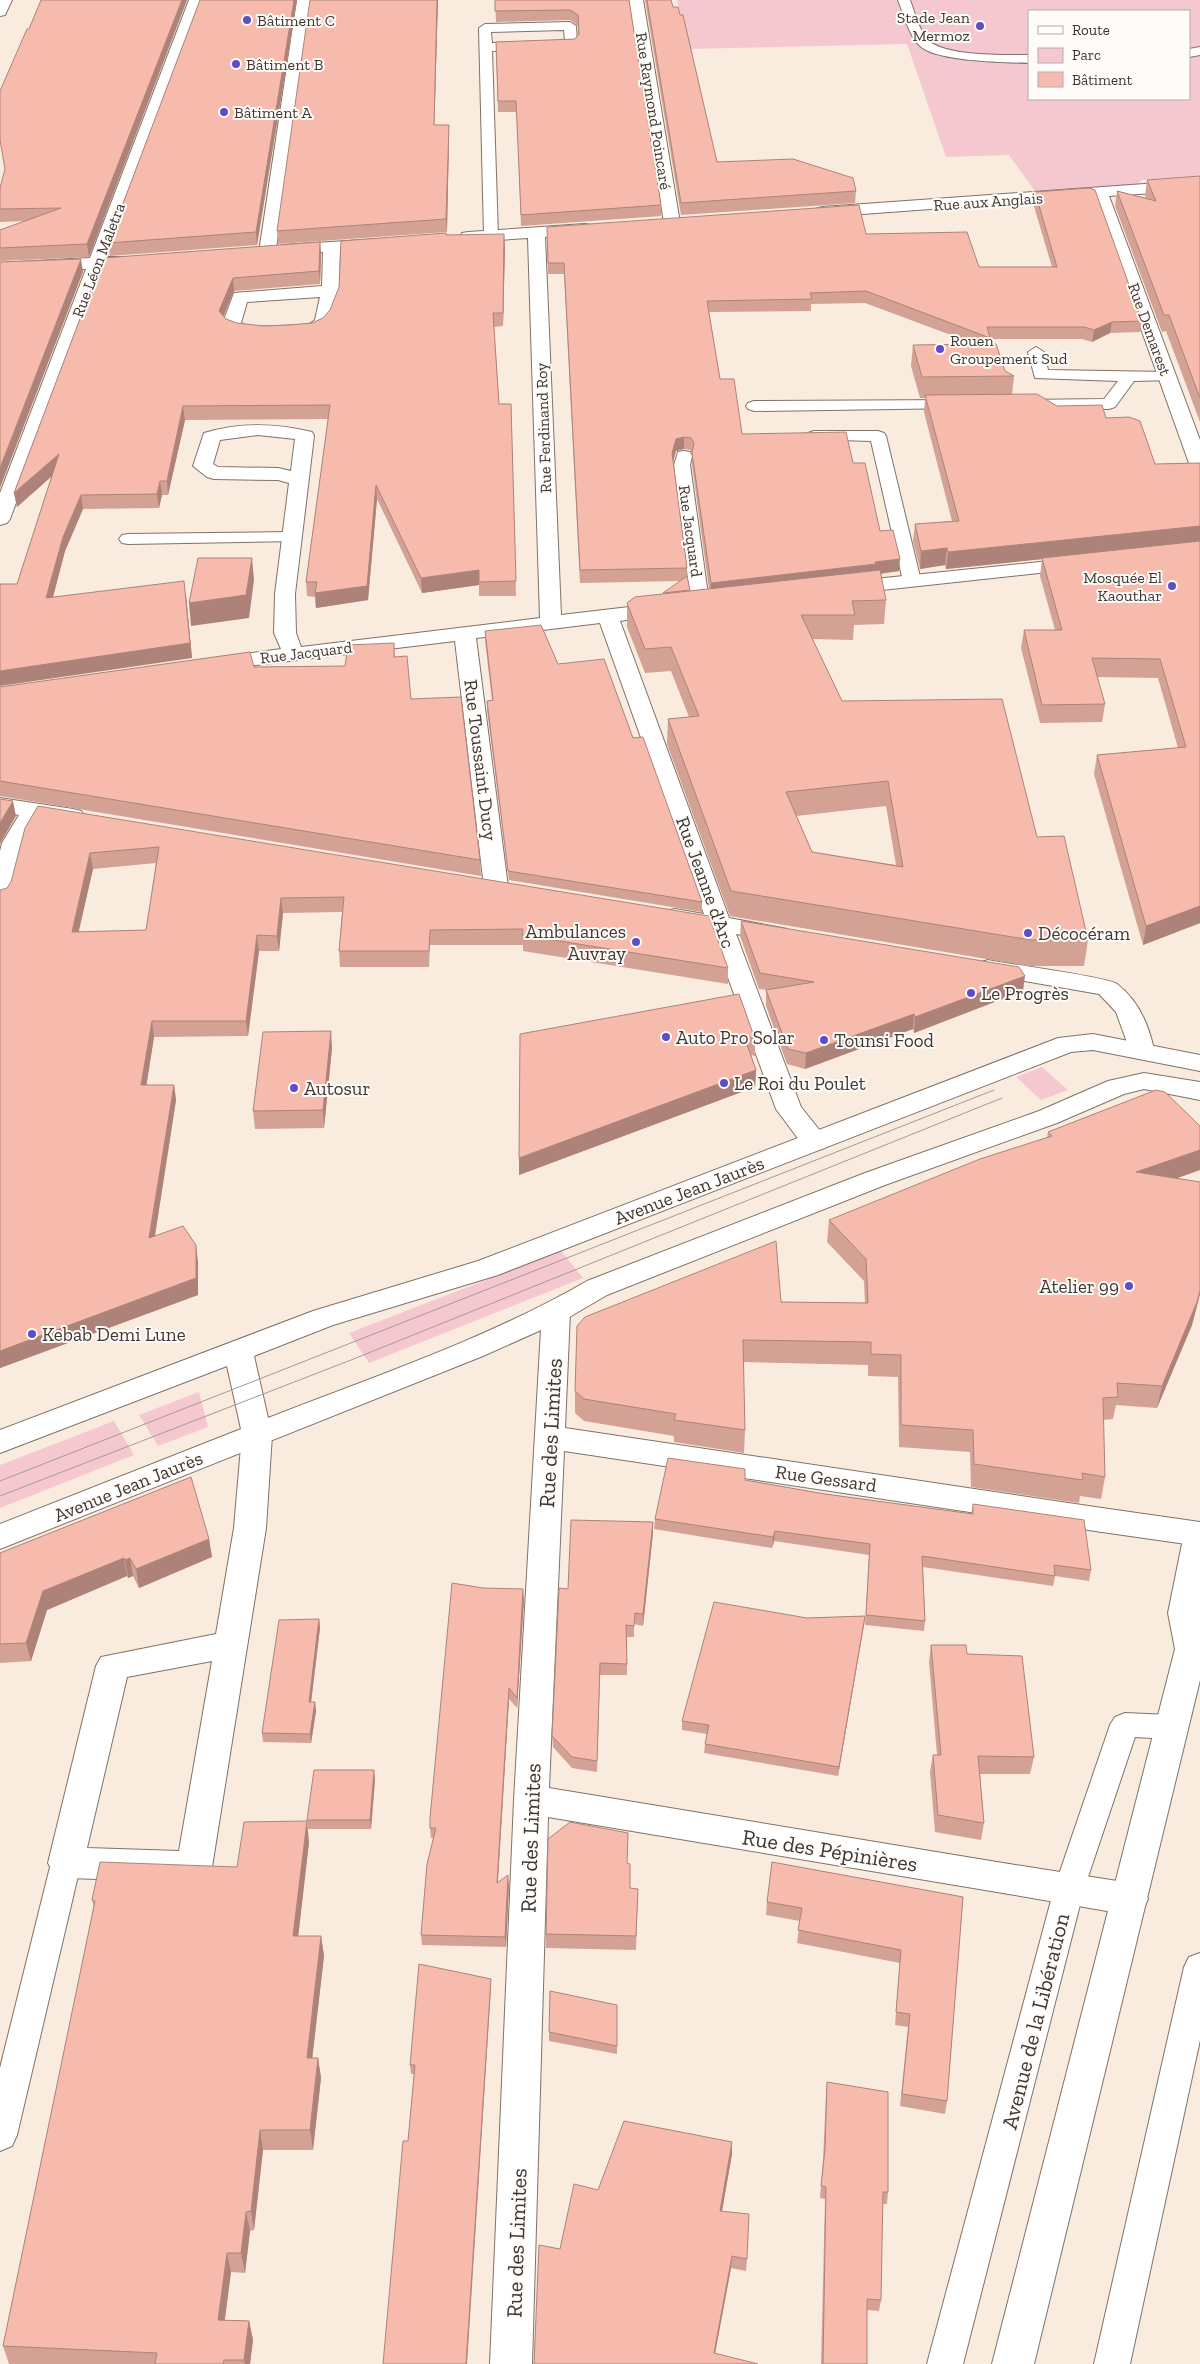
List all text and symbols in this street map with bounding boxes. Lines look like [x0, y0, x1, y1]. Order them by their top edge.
place label: Stade Jean Mermoz [897, 8, 971, 45]
legend [1028, 10, 1190, 100]
place label: Bâtiment C [257, 11, 335, 30]
marker: Bâtiment C [241, 14, 253, 26]
marker: Stade Jean Mermoz [974, 20, 986, 32]
text: Route [1072, 21, 1110, 39]
street label: Rue Raymond Poincaré [632, 31, 675, 191]
text: Parc [1072, 46, 1101, 64]
place label: Bâtiment B [246, 55, 324, 74]
marker: Bâtiment B [230, 58, 242, 70]
text: Bâtiment [1072, 71, 1133, 89]
place label: Bâtiment A [234, 103, 312, 122]
marker: Bâtiment A [218, 106, 230, 118]
street label: Rue aux Anglais [933, 188, 1043, 215]
street label: Rue Léon Maletra [68, 200, 129, 320]
street label: Rue Demarest [1124, 280, 1175, 378]
place label: Rouen Groupement Sud [950, 331, 1068, 368]
marker: Rouen Groupement Sud [934, 343, 946, 355]
street label: Rue Ferdinand Roy [532, 362, 555, 493]
street label: Rue Jacquard [675, 484, 706, 578]
place label: Mosquée El Kaouthar [1083, 568, 1162, 605]
marker: Mosquée El Kaouthar [1166, 580, 1178, 592]
street label: Rue Jacquard [259, 637, 353, 668]
street label: Rue Toussaint Ducy [459, 678, 502, 842]
street label: Rue Jeanne d'Arc [671, 813, 740, 951]
place label: Ambulances Auvray [525, 920, 626, 965]
place label: Décocéram [1038, 922, 1131, 945]
marker: Décocéram [1022, 927, 1034, 939]
marker: Ambulances Auvray [630, 936, 642, 948]
place label: Le Progrès [981, 982, 1069, 1005]
marker: Le Progrès [965, 987, 977, 999]
place label: Auto Pro Solar [676, 1026, 795, 1049]
place label: Tounsi Food [834, 1029, 935, 1052]
marker: Auto Pro Solar [660, 1031, 672, 1043]
marker: Tounsi Food [818, 1034, 830, 1046]
place label: Le Roi du Poulet [734, 1072, 866, 1095]
place label: Autosur [304, 1077, 370, 1100]
marker: Le Roi du Poulet [718, 1077, 730, 1089]
marker: Autosur [288, 1082, 300, 1094]
street label: Avenue Jean Jaurès [611, 1151, 767, 1230]
place label: Atelier 99 [1039, 1275, 1119, 1298]
marker: Atelier 99 [1123, 1280, 1135, 1292]
place label: Kebab Demi Lune [42, 1323, 186, 1346]
marker: Kebab Demi Lune [26, 1328, 38, 1340]
street label: Rue des Limites [533, 1358, 568, 1508]
street label: Avenue Jean Jaurès [50, 1446, 206, 1527]
street label: Rue Gessard [774, 1460, 879, 1497]
street label: Rue des Limites [514, 1763, 547, 1913]
street label: Rue des Pépinières [740, 1823, 920, 1878]
street label: Avenue de la Libération [996, 1910, 1076, 2132]
street label: Rue des Limites [500, 2168, 533, 2318]

